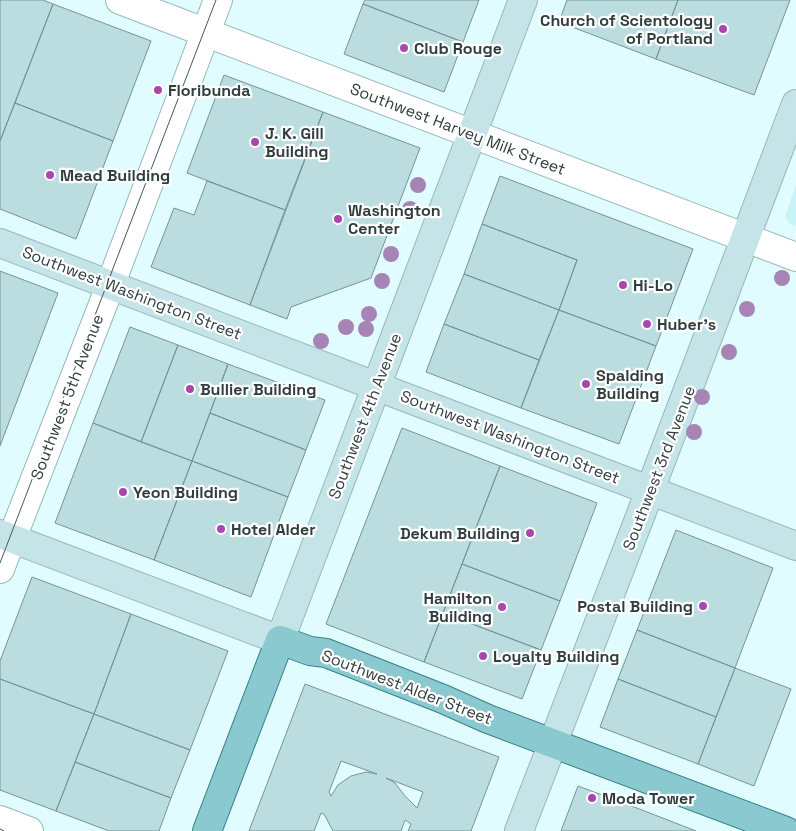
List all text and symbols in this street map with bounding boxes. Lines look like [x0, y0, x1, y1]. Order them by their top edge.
place label: Church of Scientology of Portland [540, 10, 713, 49]
marker: Church of Scientology of Portland [717, 23, 729, 35]
place label: Club Rouge [414, 38, 502, 59]
marker: Club Rouge [398, 42, 410, 54]
street label: Southwest Harvey Milk Street [347, 78, 569, 180]
place label: Floribunda [168, 80, 251, 101]
marker: Floribunda [152, 84, 164, 96]
place label: J. K. Gill Building [265, 123, 329, 162]
marker: J. K. Gill Building [249, 136, 261, 148]
place label: Mead Building [60, 165, 170, 186]
marker: Mead Building [44, 169, 56, 181]
place label: Washington Center [348, 200, 441, 239]
marker: Washington Center [332, 213, 344, 225]
street label: Southwest Washington Street [19, 241, 245, 345]
place label: Hi-Lo [633, 275, 673, 296]
marker: Hi-Lo [617, 279, 629, 291]
street label: Southwest 5th Avenue [26, 311, 108, 483]
place label: Huber's [657, 314, 716, 335]
marker: Huber's [641, 318, 653, 330]
street label: Southwest 4th Avenue [324, 330, 406, 502]
place label: Spalding Building [596, 365, 664, 404]
marker: Spalding Building [580, 378, 592, 390]
place label: Bullier Building [200, 379, 316, 400]
marker: Bullier Building [184, 383, 196, 395]
street label: Southwest 3rd Avenue [618, 383, 700, 553]
street label: Southwest Washington Street [397, 385, 623, 489]
place label: Yeon Building [133, 482, 238, 503]
marker: Yeon Building [117, 486, 129, 498]
place label: Hotel Alder [231, 519, 316, 540]
marker: Hotel Alder [215, 523, 227, 535]
place label: Dekum Building [400, 523, 520, 544]
marker: Dekum Building [524, 527, 536, 539]
place label: Hamilton Building [423, 588, 492, 627]
place label: Postal Building [577, 596, 693, 617]
marker: Postal Building [697, 600, 709, 612]
marker: Hamilton Building [496, 601, 508, 613]
street label: Southwest Alder Street [319, 645, 495, 729]
place label: Loyalty Building [493, 646, 620, 667]
marker: Loyalty Building [477, 650, 489, 662]
place label: Moda Tower [602, 788, 695, 809]
marker: Moda Tower [586, 792, 598, 804]

